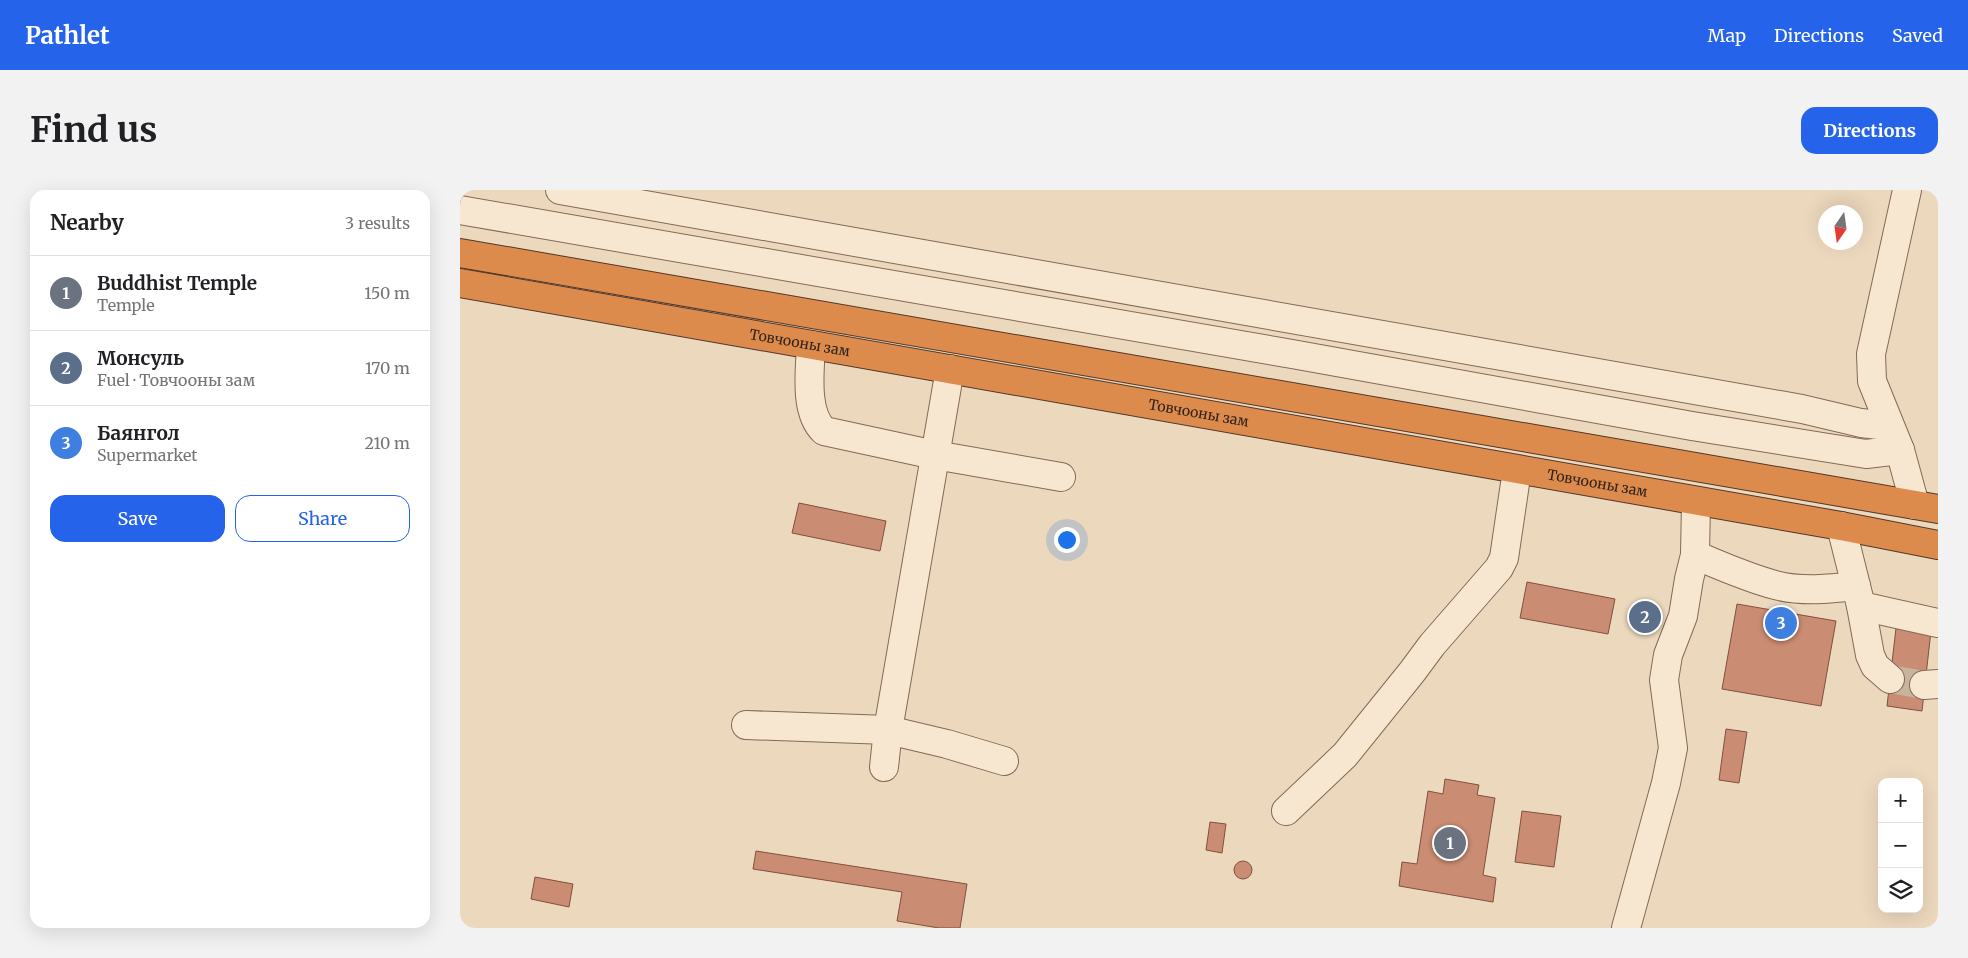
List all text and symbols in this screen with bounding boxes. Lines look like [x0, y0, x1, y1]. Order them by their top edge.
text: Pathlet [25, 20, 110, 51]
text: Map [1708, 24, 1746, 47]
text: Directions [1774, 24, 1864, 47]
text: Saved [1892, 24, 1943, 47]
button: Directions [1801, 107, 1938, 154]
text: Find us [30, 108, 157, 152]
north arrow [1818, 205, 1863, 250]
text: Nearby [50, 209, 124, 236]
text: 3 results [345, 213, 410, 233]
text: Buddhist Temple [97, 271, 257, 295]
text: 1 [62, 283, 70, 303]
text: 150 m [364, 283, 410, 303]
text: Temple [97, 295, 155, 315]
street label: Товчооны зам [748, 325, 852, 361]
text: Монсуль [97, 346, 184, 370]
text: 2 [61, 358, 71, 378]
text: 170 m [365, 358, 410, 378]
text: Fuel · Товчооны зам [97, 370, 255, 390]
street label: Товчооны зам [1147, 395, 1251, 431]
text: Баянгол [97, 421, 180, 445]
text: 3 [61, 433, 71, 453]
text: 210 m [365, 433, 410, 453]
text: Supermarket [97, 445, 198, 465]
street label: Товчооны зам [1546, 465, 1650, 501]
button: Save [50, 495, 225, 542]
button: Share [235, 495, 410, 542]
your location [1054, 527, 1080, 553]
pin: 2 [1629, 598, 1661, 636]
pin: 3 [1765, 604, 1797, 642]
map controls [1878, 778, 1923, 913]
button: + [1878, 778, 1923, 823]
button: − [1878, 823, 1923, 868]
pin: 1 [1434, 824, 1466, 862]
button: layers [1878, 868, 1923, 913]

